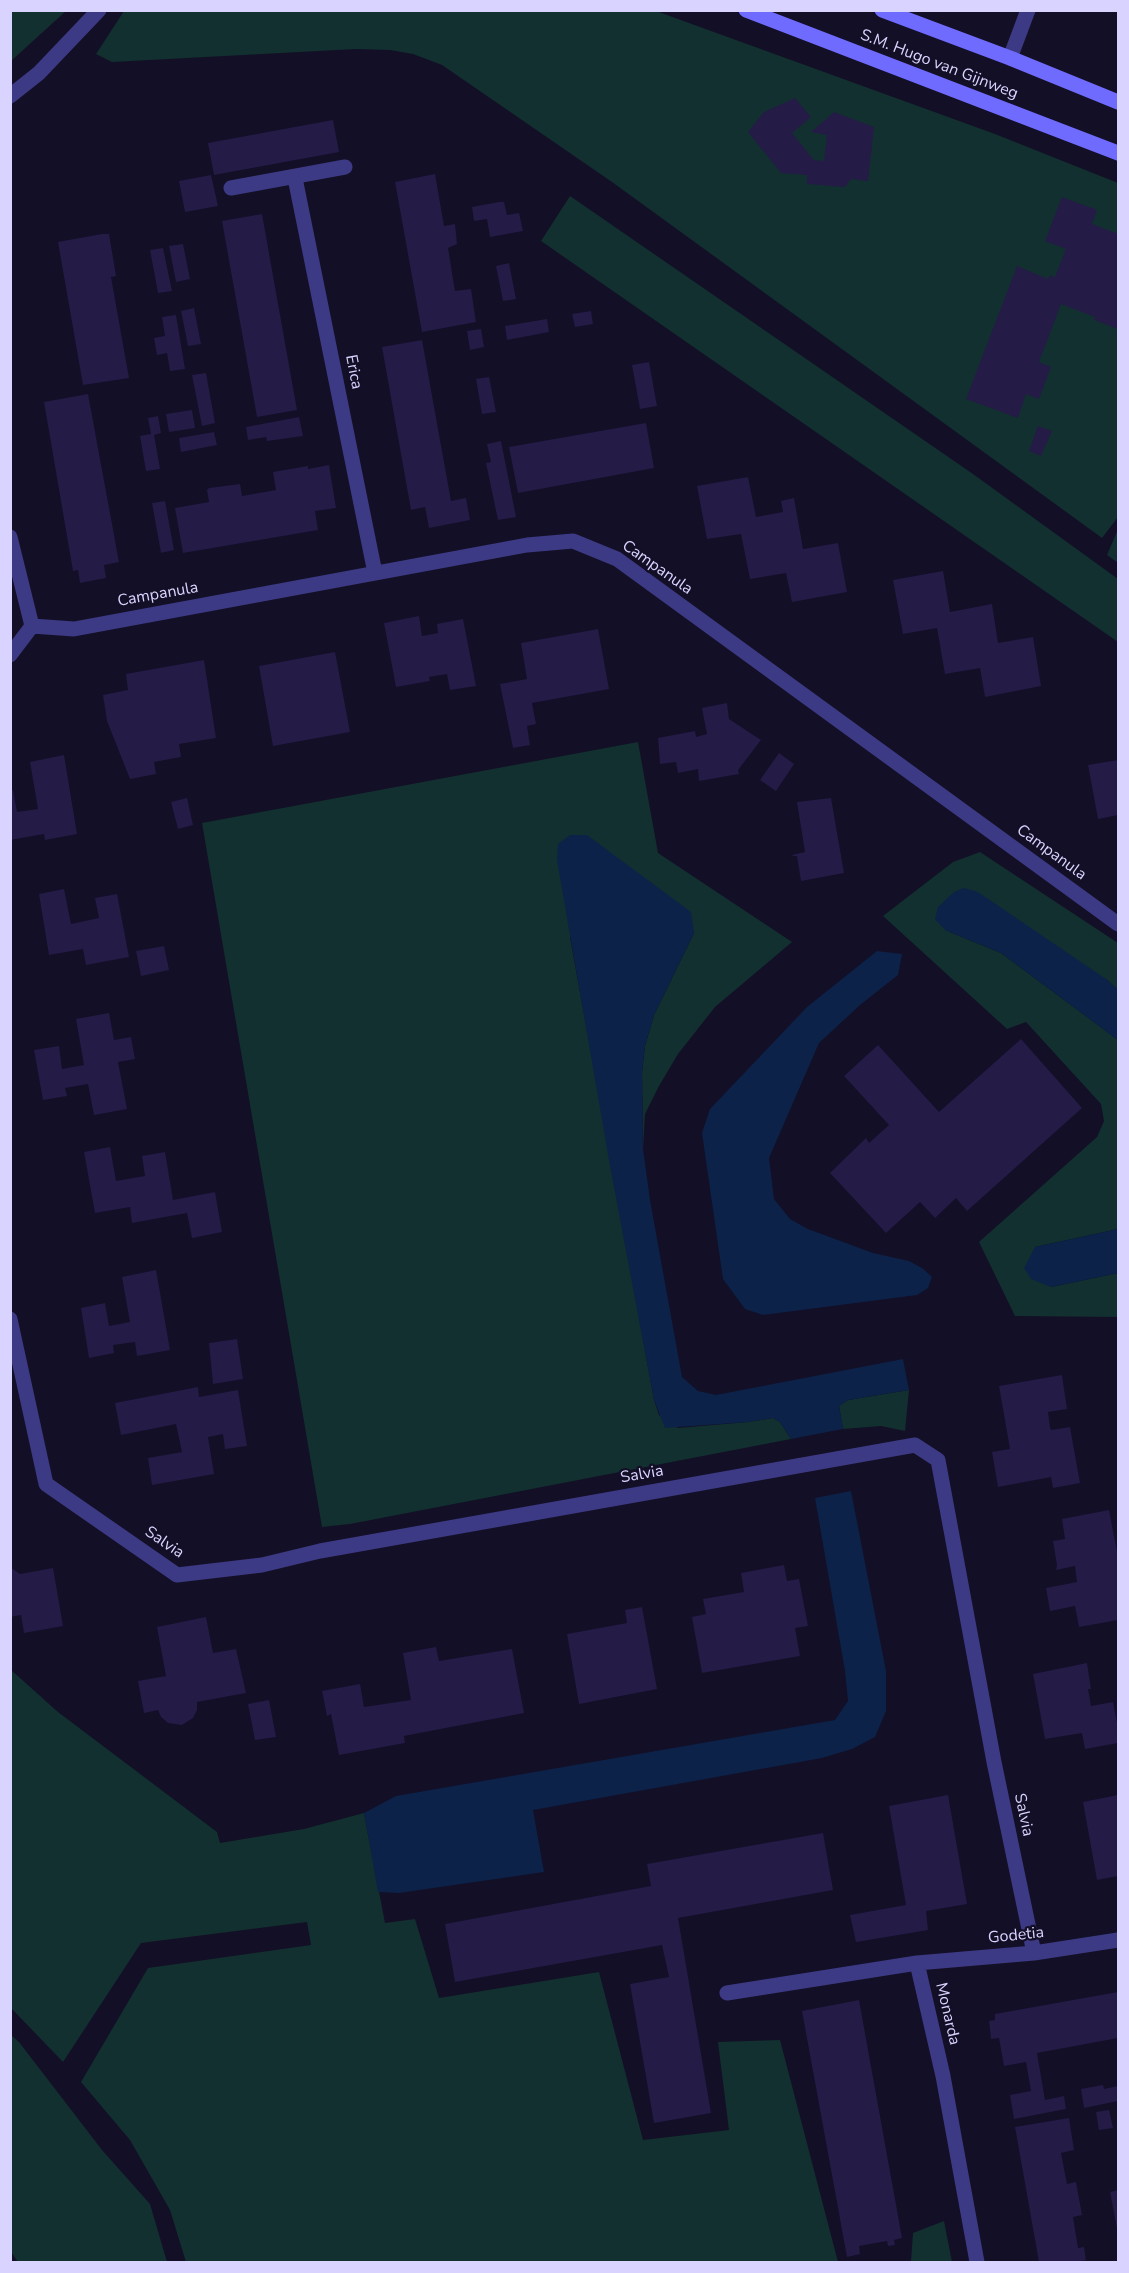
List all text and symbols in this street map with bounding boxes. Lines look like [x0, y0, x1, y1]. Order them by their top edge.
street label: S.M. Hugo van Gijnweg [857, 26, 1021, 104]
street label: Erica [340, 353, 366, 391]
street label: Campanula [618, 537, 696, 599]
street label: Campanula [116, 578, 200, 612]
street label: Campanula [1012, 821, 1090, 885]
street label: Salvia [619, 1462, 665, 1488]
street label: Salvia [141, 1523, 187, 1563]
street label: Salvia [1009, 1792, 1037, 1838]
street label: Godetia [987, 1924, 1045, 1948]
street label: Monarda [930, 1981, 964, 2047]

